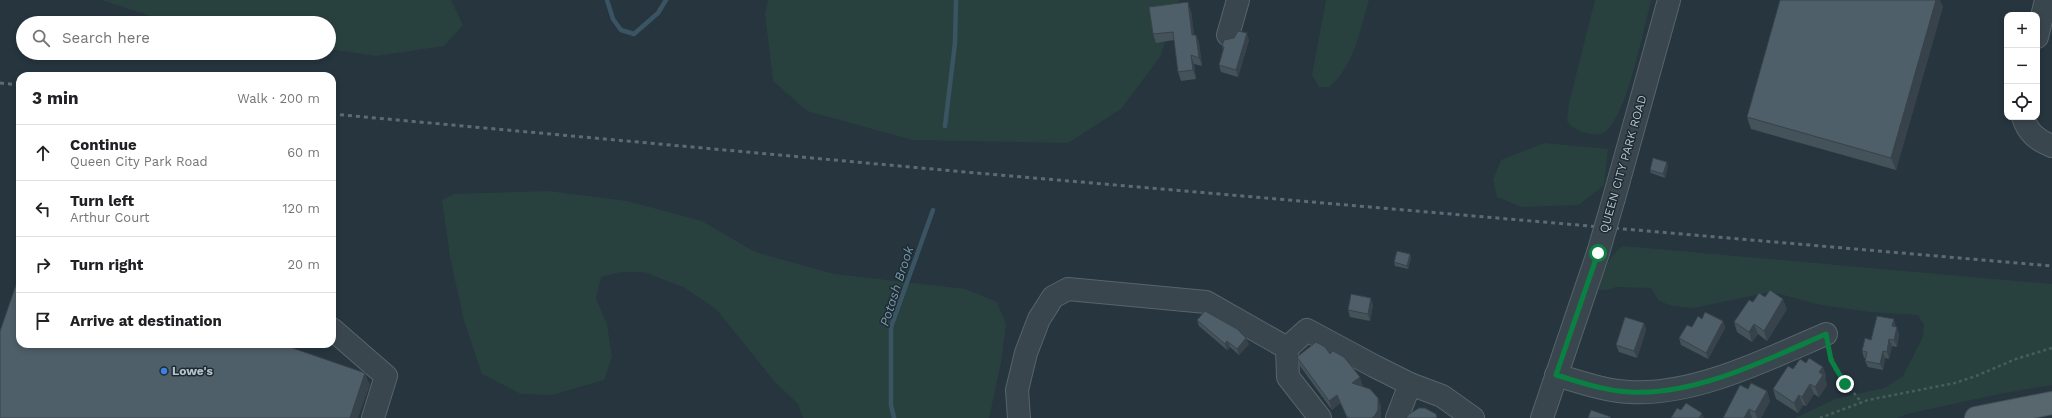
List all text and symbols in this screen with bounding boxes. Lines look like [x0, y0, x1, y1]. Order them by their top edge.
map controls [2004, 12, 2040, 120]
button: + [2004, 12, 2040, 48]
search box [16, 16, 336, 60]
icon: search [30, 27, 52, 49]
text: Search here [62, 29, 150, 47]
button: − [2004, 48, 2040, 84]
button: locate [2004, 84, 2040, 120]
text: 3 min [32, 88, 78, 108]
text: Walk · 200 m [237, 91, 320, 106]
street label: QUEEN CITY PARK ROAD [1597, 93, 1649, 235]
text: Continue [70, 136, 137, 154]
icon: ahead [32, 142, 54, 164]
text: 60 m [287, 145, 320, 160]
text: Queen City Park Road [70, 154, 208, 169]
text: Turn left [70, 192, 134, 210]
icon: left [32, 198, 54, 220]
text: 120 m [282, 201, 320, 216]
text: Arthur Court [70, 210, 150, 225]
water label: Potash Brook [876, 243, 917, 328]
route start [1589, 244, 1607, 262]
icon: right [32, 254, 54, 276]
text: Turn right [70, 256, 143, 274]
text: 20 m [288, 257, 320, 272]
icon: arrive [32, 310, 54, 332]
text: Arrive at destination [70, 312, 222, 330]
place label: Lowe's [172, 364, 213, 378]
marker: Lowe's [159, 366, 169, 376]
route end [1836, 375, 1854, 393]

